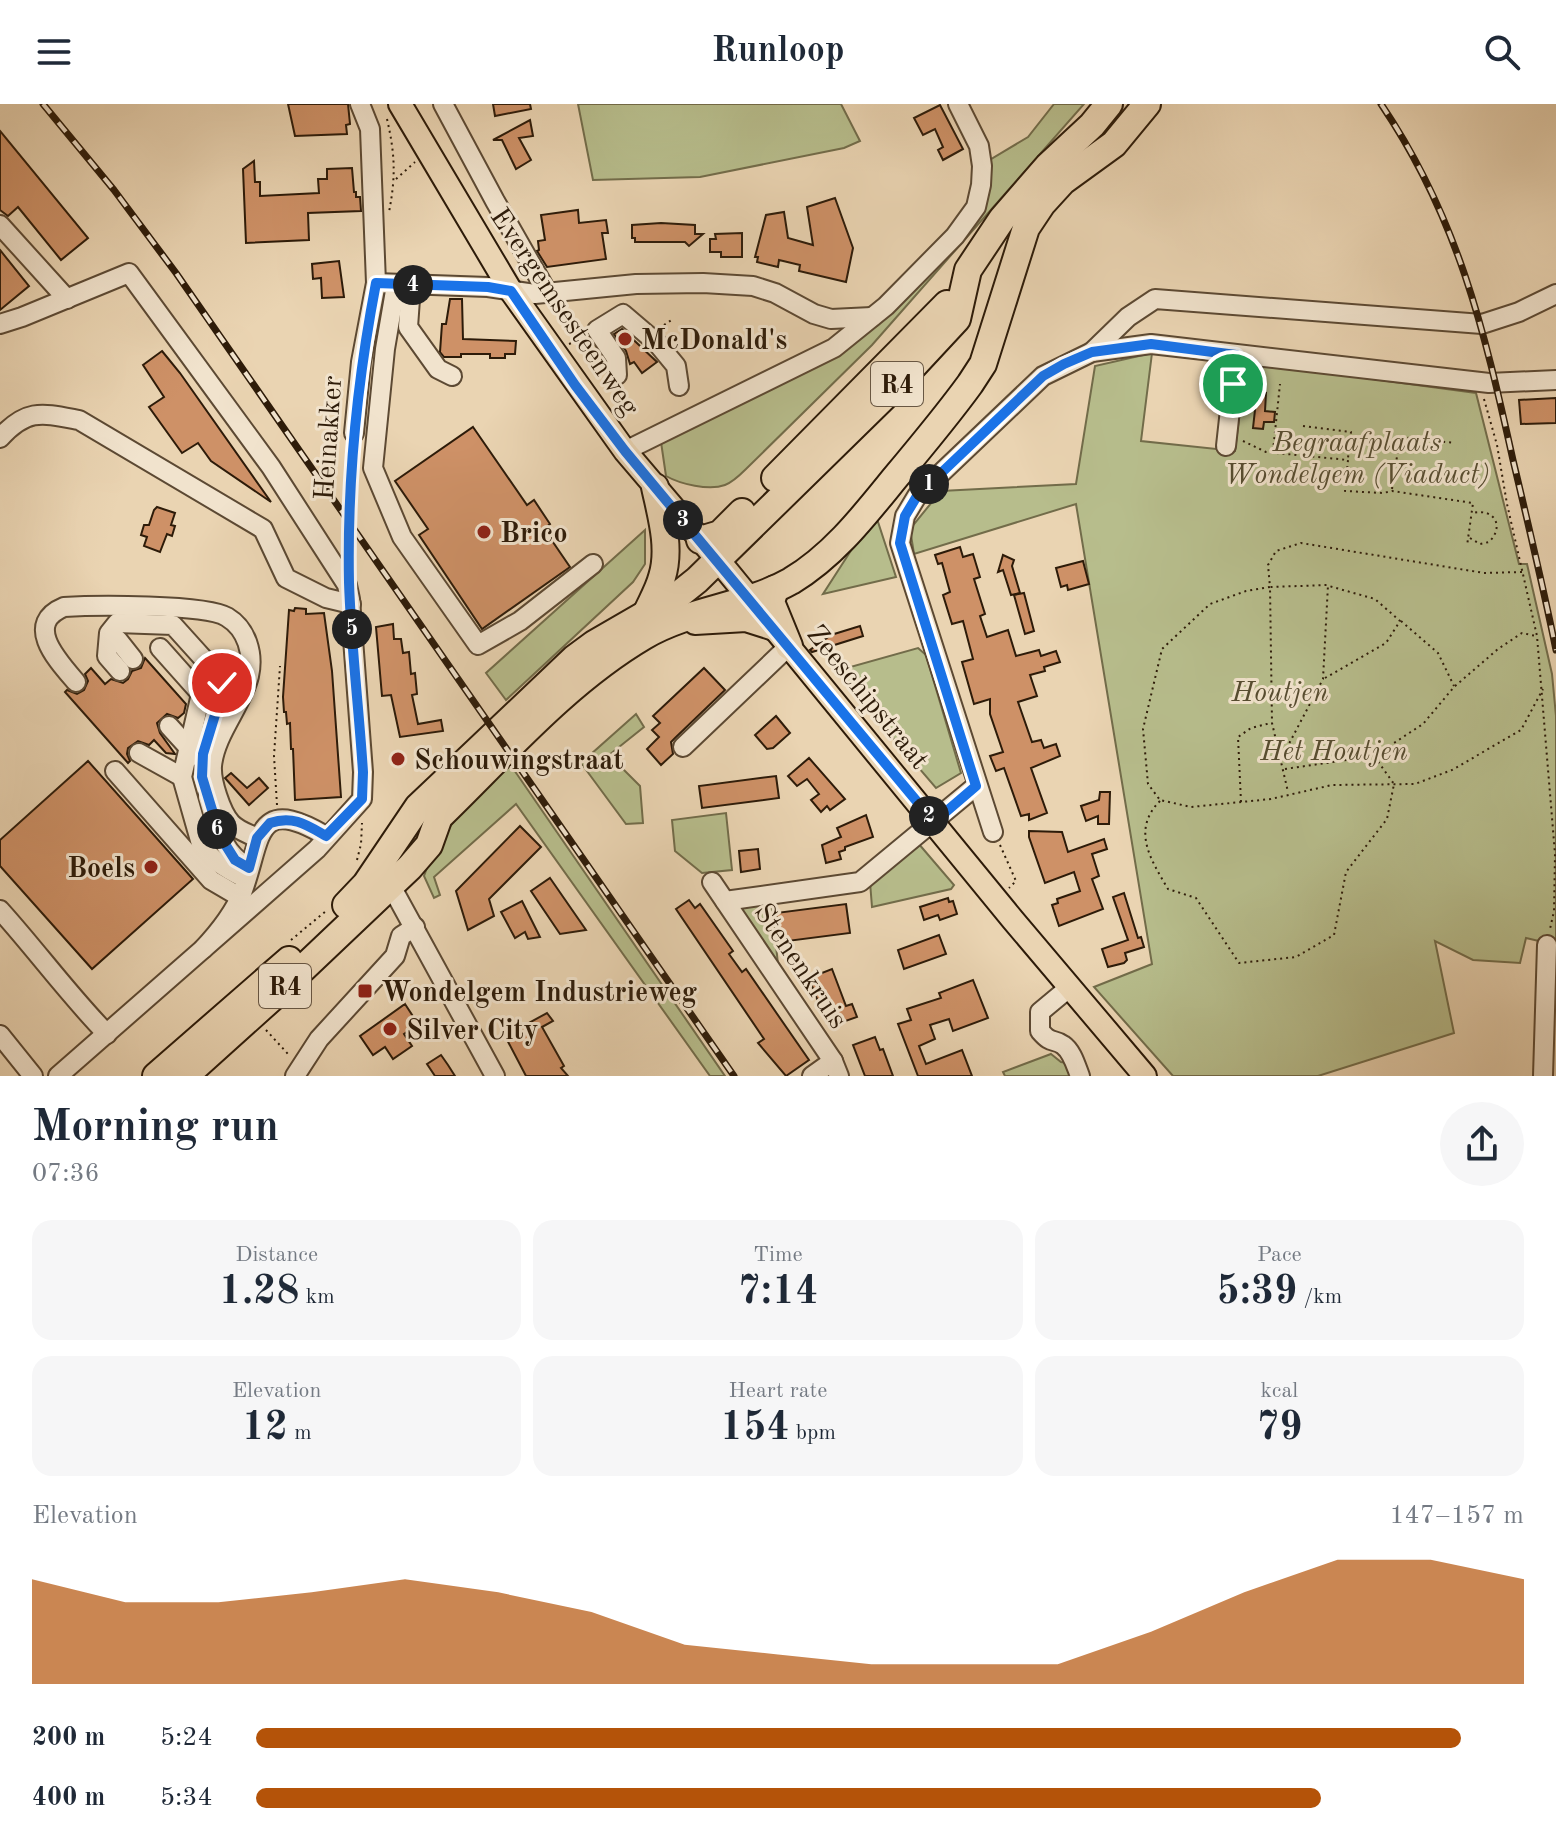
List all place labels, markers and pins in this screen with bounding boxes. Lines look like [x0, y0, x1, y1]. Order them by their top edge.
pin: 4 [393, 265, 433, 305]
place label: McDonald's [641, 328, 787, 356]
marker: McDonald's [616, 330, 634, 348]
pin [1199, 350, 1267, 418]
pin: 1 [909, 464, 949, 504]
pin: 3 [663, 500, 703, 540]
place label: Brico [500, 521, 568, 549]
marker: Brico [475, 523, 493, 541]
pin: 5 [332, 609, 372, 649]
pin [188, 649, 256, 717]
place label: Schouwingstraat [414, 748, 624, 776]
marker: Schouwingstraat [389, 750, 407, 768]
pin: 2 [909, 796, 949, 836]
pin: 6 [197, 809, 237, 849]
place label: Boels [67, 856, 135, 884]
marker: Boels [142, 858, 160, 876]
place label: Wondelgem Industrieweg [381, 980, 698, 1008]
marker: Wondelgem Industrieweg [356, 982, 374, 1000]
place label: Silver City [406, 1018, 538, 1046]
marker: Silver City [381, 1020, 399, 1038]

